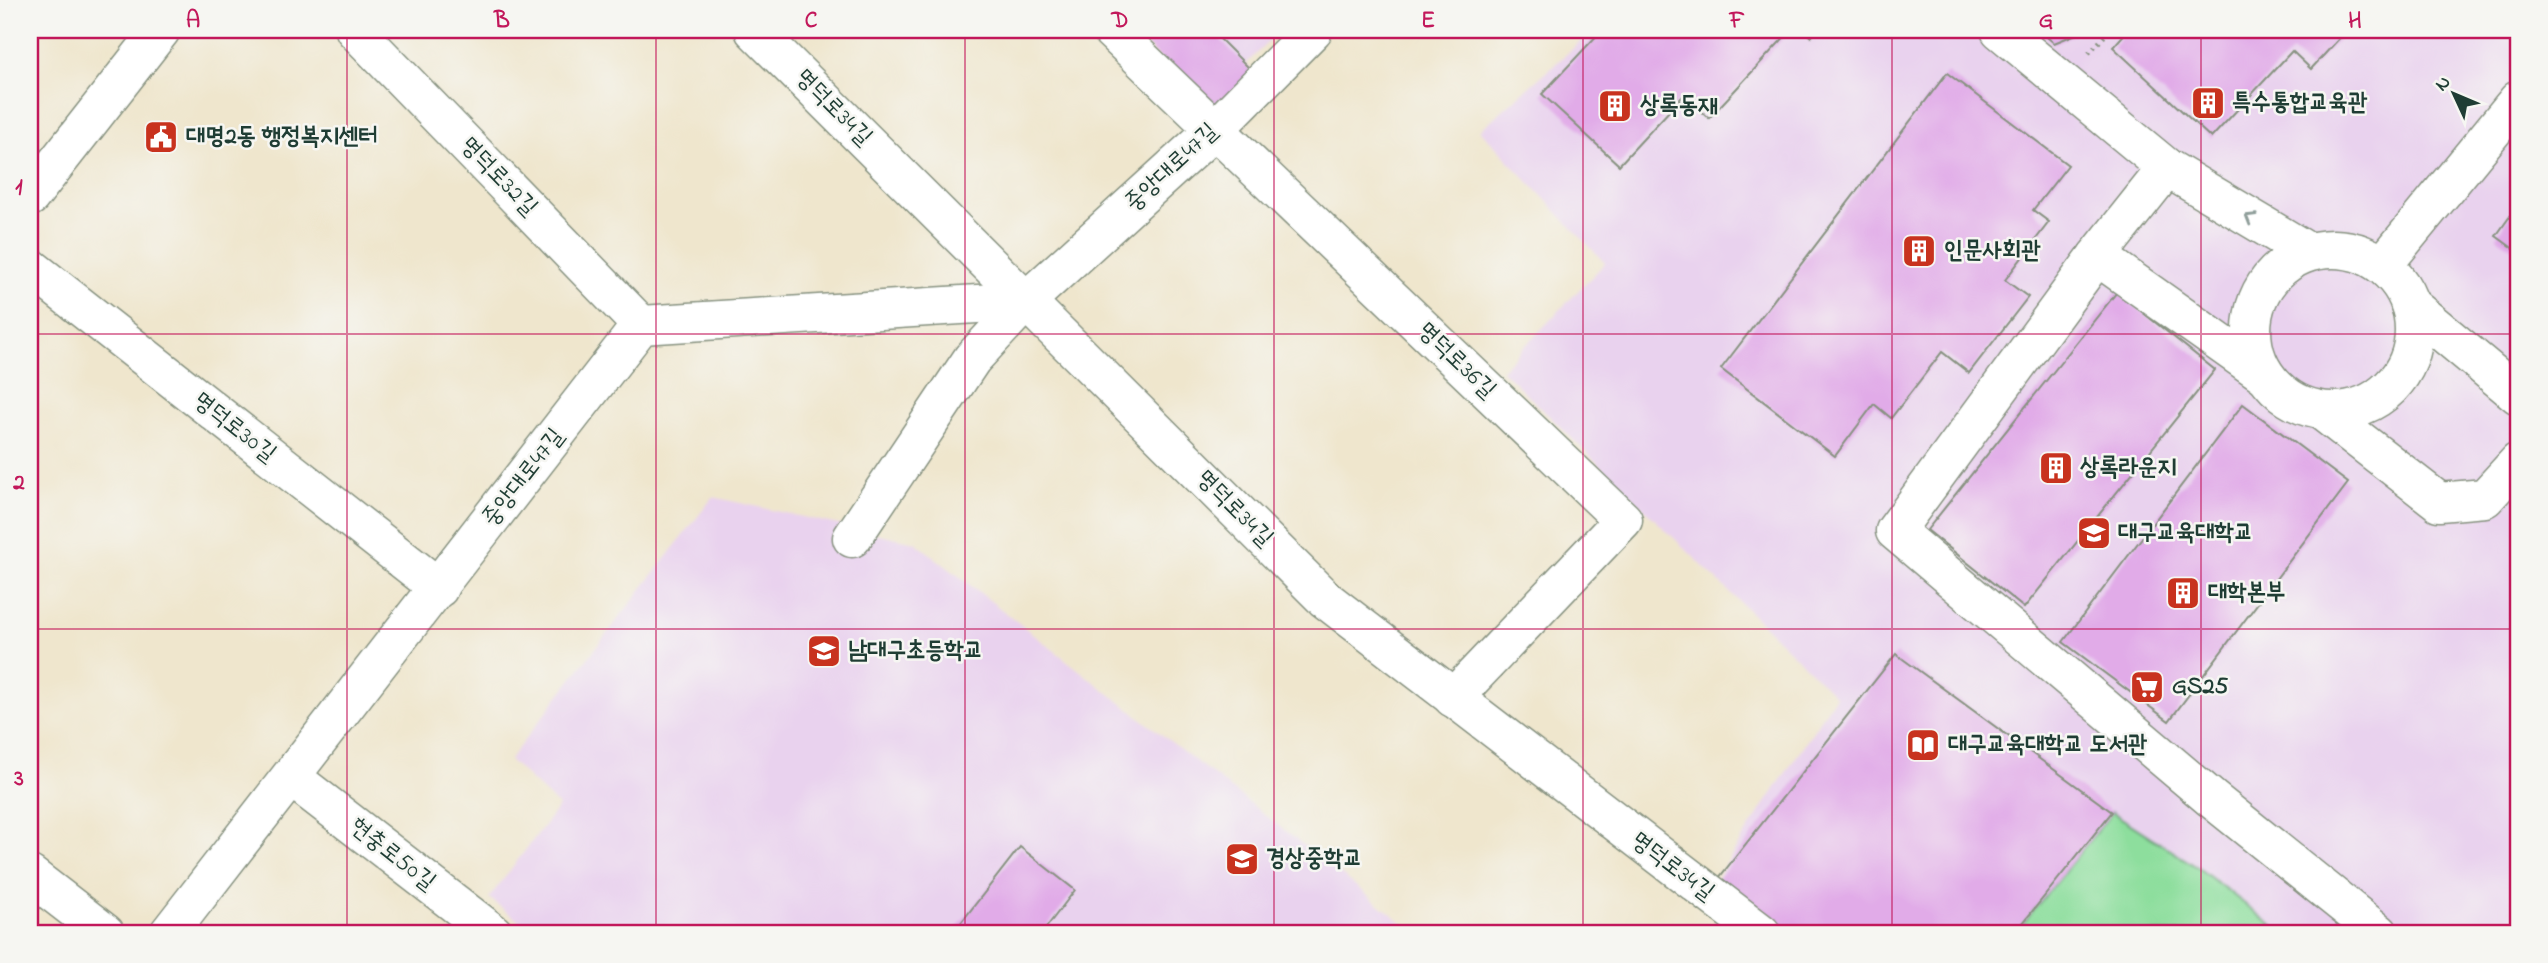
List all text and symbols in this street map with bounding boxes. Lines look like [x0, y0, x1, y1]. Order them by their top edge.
text: A [186, 5, 200, 38]
text: B [493, 5, 510, 38]
text: C [805, 5, 818, 38]
text: D [1111, 5, 1128, 38]
text: E [1421, 5, 1435, 38]
text: F [1729, 5, 1745, 38]
text: G [2039, 5, 2053, 38]
text: H [2348, 5, 2362, 38]
north arrow [2418, 60, 2488, 130]
street label: 명덕로34길 [786, 61, 880, 155]
text: N [2429, 70, 2458, 98]
building icon: 특수통합교육관 [2189, 84, 2227, 122]
place label: 특수통합교육관 [2232, 86, 2368, 121]
building icon: 상록동재 [1596, 87, 1634, 125]
place label: 상록동재 [1640, 89, 1718, 124]
street label: 중앙대로47길 [1118, 116, 1226, 220]
public building icon: 대명2동 행정복지센터 [142, 118, 180, 156]
place label: 대명2동 행정복지센터 [186, 120, 378, 155]
street label: 명덕로32길 [451, 129, 545, 225]
text: 1 [15, 172, 23, 205]
one-way arrow [2244, 213, 2257, 226]
building icon: 인문사회관 [1900, 232, 1938, 270]
place label: 인문사회관 [1944, 234, 2041, 269]
street label: 명덕로36길 [1409, 314, 1503, 408]
street label: 명덕로30길 [185, 384, 283, 472]
street label: 중앙대로47길 [474, 421, 574, 535]
building icon: 상록라운지 [2037, 449, 2075, 487]
place label: 상록라운지 [2080, 451, 2177, 486]
street label: 명덕로34길 [1187, 462, 1281, 556]
text: 2 [12, 467, 25, 500]
school or university icon: 대구교육대학교 [2075, 514, 2113, 552]
place label: 대구교육대학교 [2118, 516, 2253, 551]
building icon: 대학본부 [2164, 574, 2202, 612]
place label: 대학본부 [2208, 576, 2285, 611]
school or university icon: 남대구초등학교 [805, 632, 843, 670]
place label: 남대구초등학교 [848, 634, 983, 669]
supermarket icon: GS25 [2128, 668, 2166, 706]
place label: GS25 [2172, 670, 2228, 705]
library icon: 대구교육대학교 도서관 [1904, 726, 1942, 764]
place label: 대구교육대학교 도서관 [1948, 728, 2148, 763]
text: 3 [13, 763, 24, 796]
street label: 현충로50길 [341, 810, 443, 900]
street label: 명덕로34길 [1623, 824, 1721, 910]
school or university icon: 경상중학교 [1223, 840, 1261, 878]
place label: 경상중학교 [1266, 842, 1363, 877]

